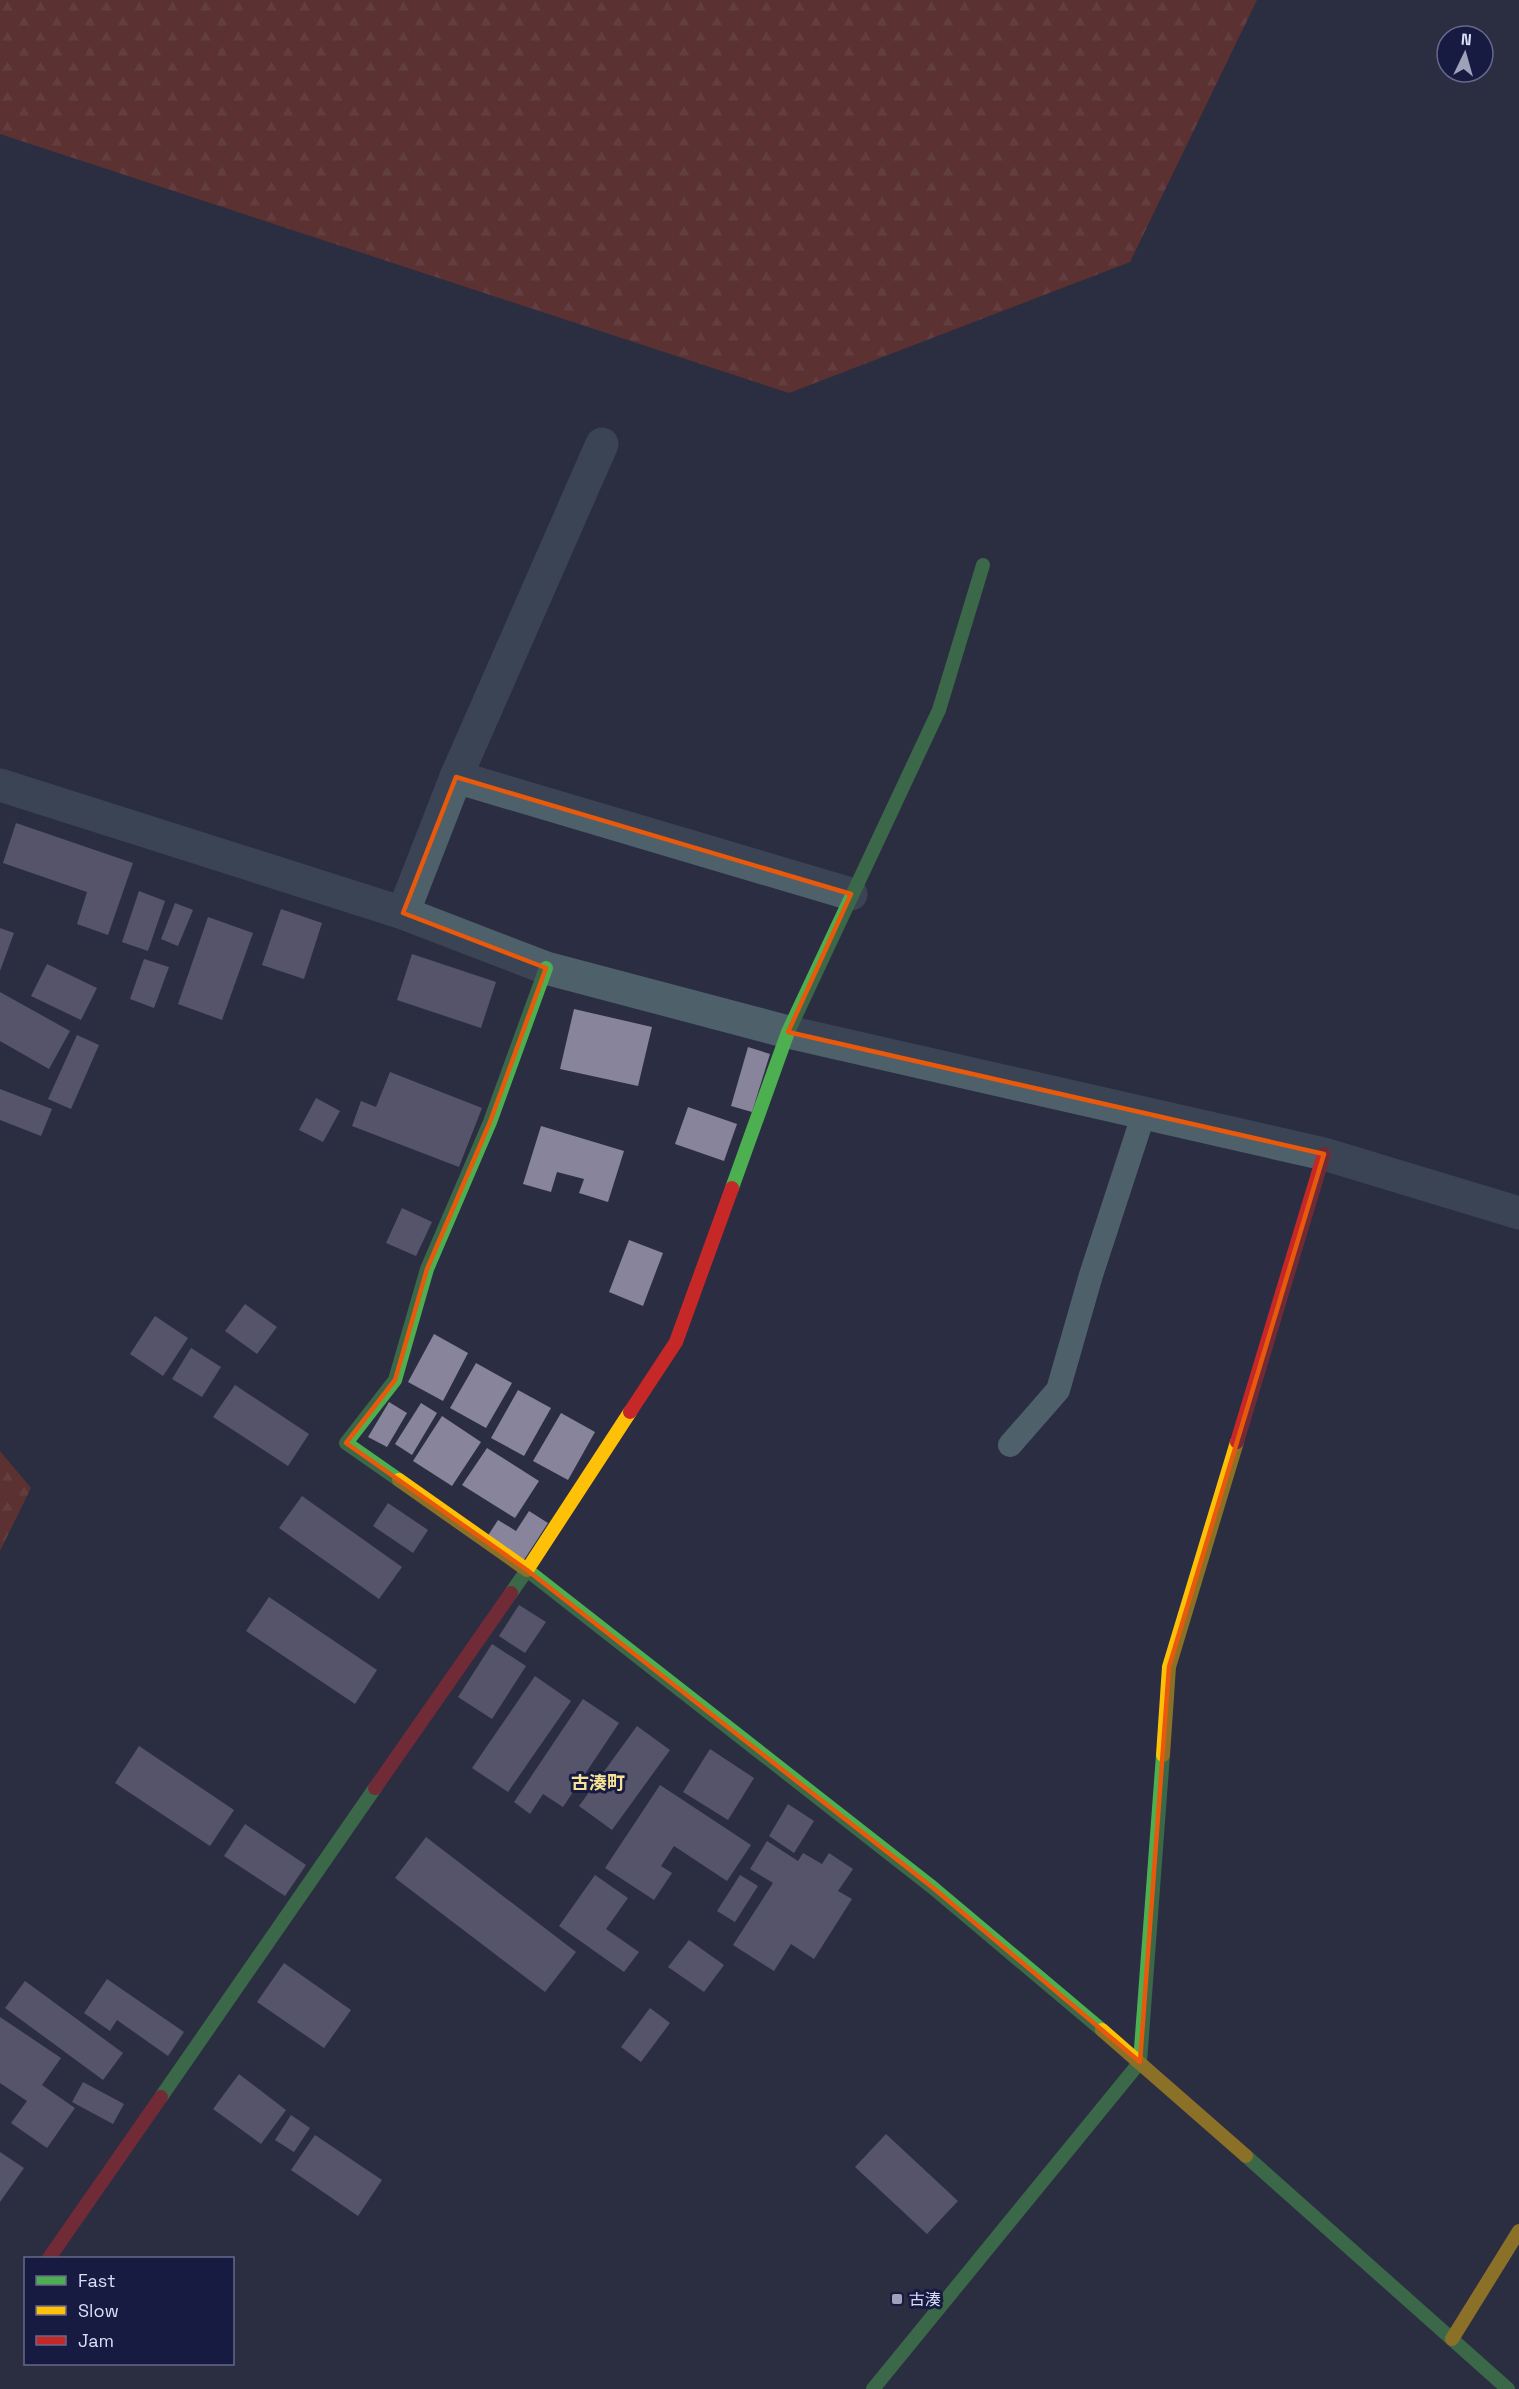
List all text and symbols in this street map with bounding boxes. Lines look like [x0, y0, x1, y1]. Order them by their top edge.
north arrow [1435, 24, 1495, 84]
text: N [1460, 29, 1473, 50]
district label: 古湊町 [571, 1771, 625, 1794]
legend [24, 2257, 234, 2365]
text: Fast [78, 2269, 115, 2292]
place label: 古湊 [909, 2289, 941, 2310]
marker: 古湊 [890, 2292, 904, 2306]
text: Slow [78, 2299, 119, 2322]
text: Jam [78, 2329, 114, 2352]

